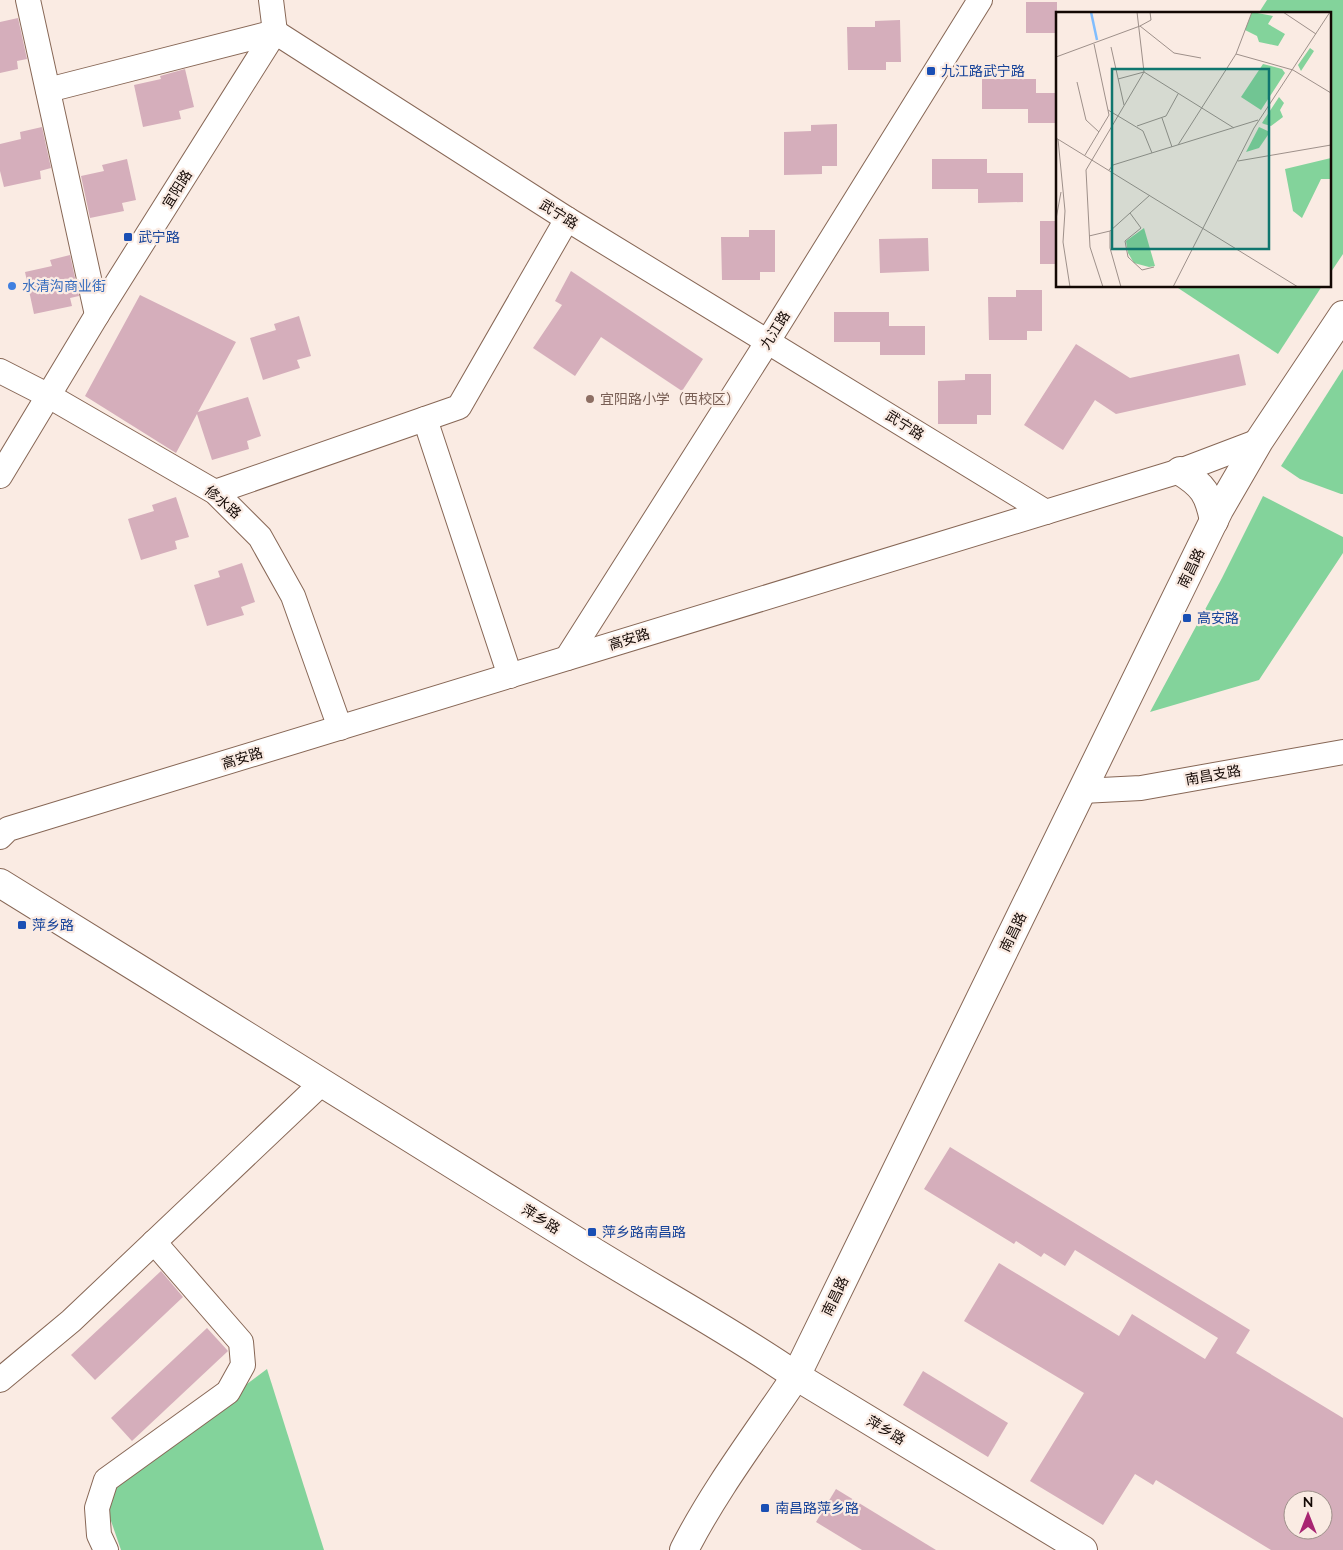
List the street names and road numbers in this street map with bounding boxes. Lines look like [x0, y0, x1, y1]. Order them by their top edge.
street label: 宜阳路 [158, 166, 196, 212]
street label: 武宁路 [536, 195, 582, 233]
street label: 九江路 [756, 307, 794, 353]
street label: 武宁路 [882, 406, 928, 444]
street label: 修水路 [201, 482, 245, 522]
street label: 南昌路 [1174, 545, 1208, 591]
street label: 高安路 [606, 624, 652, 654]
street label: 高安路 [219, 743, 265, 773]
street label: 南昌支路 [1184, 761, 1242, 789]
street label: 南昌路 [996, 909, 1030, 955]
street label: 萍乡路 [518, 1200, 564, 1238]
street label: 南昌路 [818, 1273, 852, 1319]
street label: 萍乡路 [863, 1411, 909, 1449]

